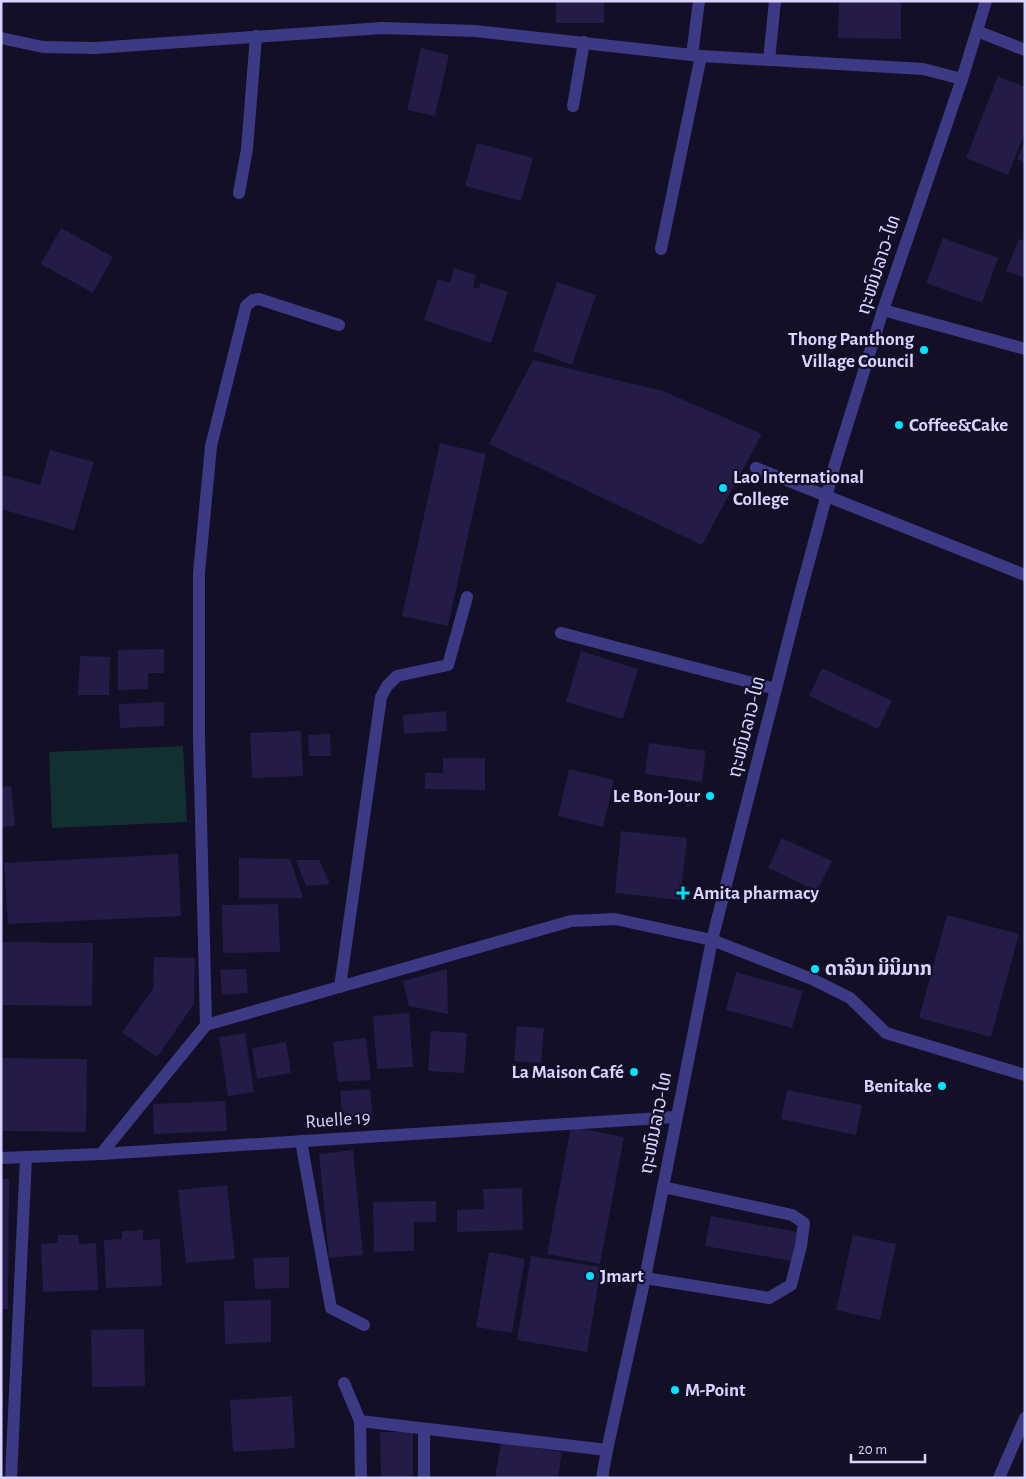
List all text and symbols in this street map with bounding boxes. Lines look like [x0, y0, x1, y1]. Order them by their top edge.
street label: ຖະໜົນລາວ-ໄທ [852, 212, 904, 317]
place label: Thong Panthong Village Council [788, 330, 914, 371]
marker: Thong Panthong Village Council [918, 344, 930, 356]
place label: Coffee&Cake [909, 416, 1008, 435]
marker: Coffee&Cake [893, 419, 905, 431]
place label: Lao International College [733, 468, 864, 509]
marker: Lao International College [717, 482, 729, 494]
street label: ຖະໜົນລາວ-ໄທ [723, 674, 769, 780]
place label: Le Bon-Jour [613, 787, 700, 806]
marker: Le Bon-Jour [704, 790, 716, 802]
place label: Amita pharmacy [693, 884, 819, 903]
marker: Amita pharmacy [677, 887, 689, 899]
place label: ດາລິນາ ມິນິມາກ [825, 957, 932, 979]
marker: ດາລິນາ ມິນິມາກ [809, 963, 821, 975]
place label: La Maison Café [511, 1063, 624, 1082]
marker: La Maison Café [628, 1066, 640, 1078]
street label: ຖະໜົນລາວ-ໄທ [635, 1070, 675, 1176]
place label: Benitake [864, 1077, 932, 1096]
marker: Benitake [936, 1080, 948, 1092]
street label: Ruelle 19 [305, 1108, 371, 1132]
place label: Jmart [600, 1267, 644, 1286]
marker: Jmart [584, 1270, 596, 1282]
place label: M-Point [685, 1381, 746, 1400]
marker: M-Point [669, 1384, 681, 1396]
scale bar [851, 1432, 925, 1464]
text: 20 m [858, 1442, 887, 1457]

